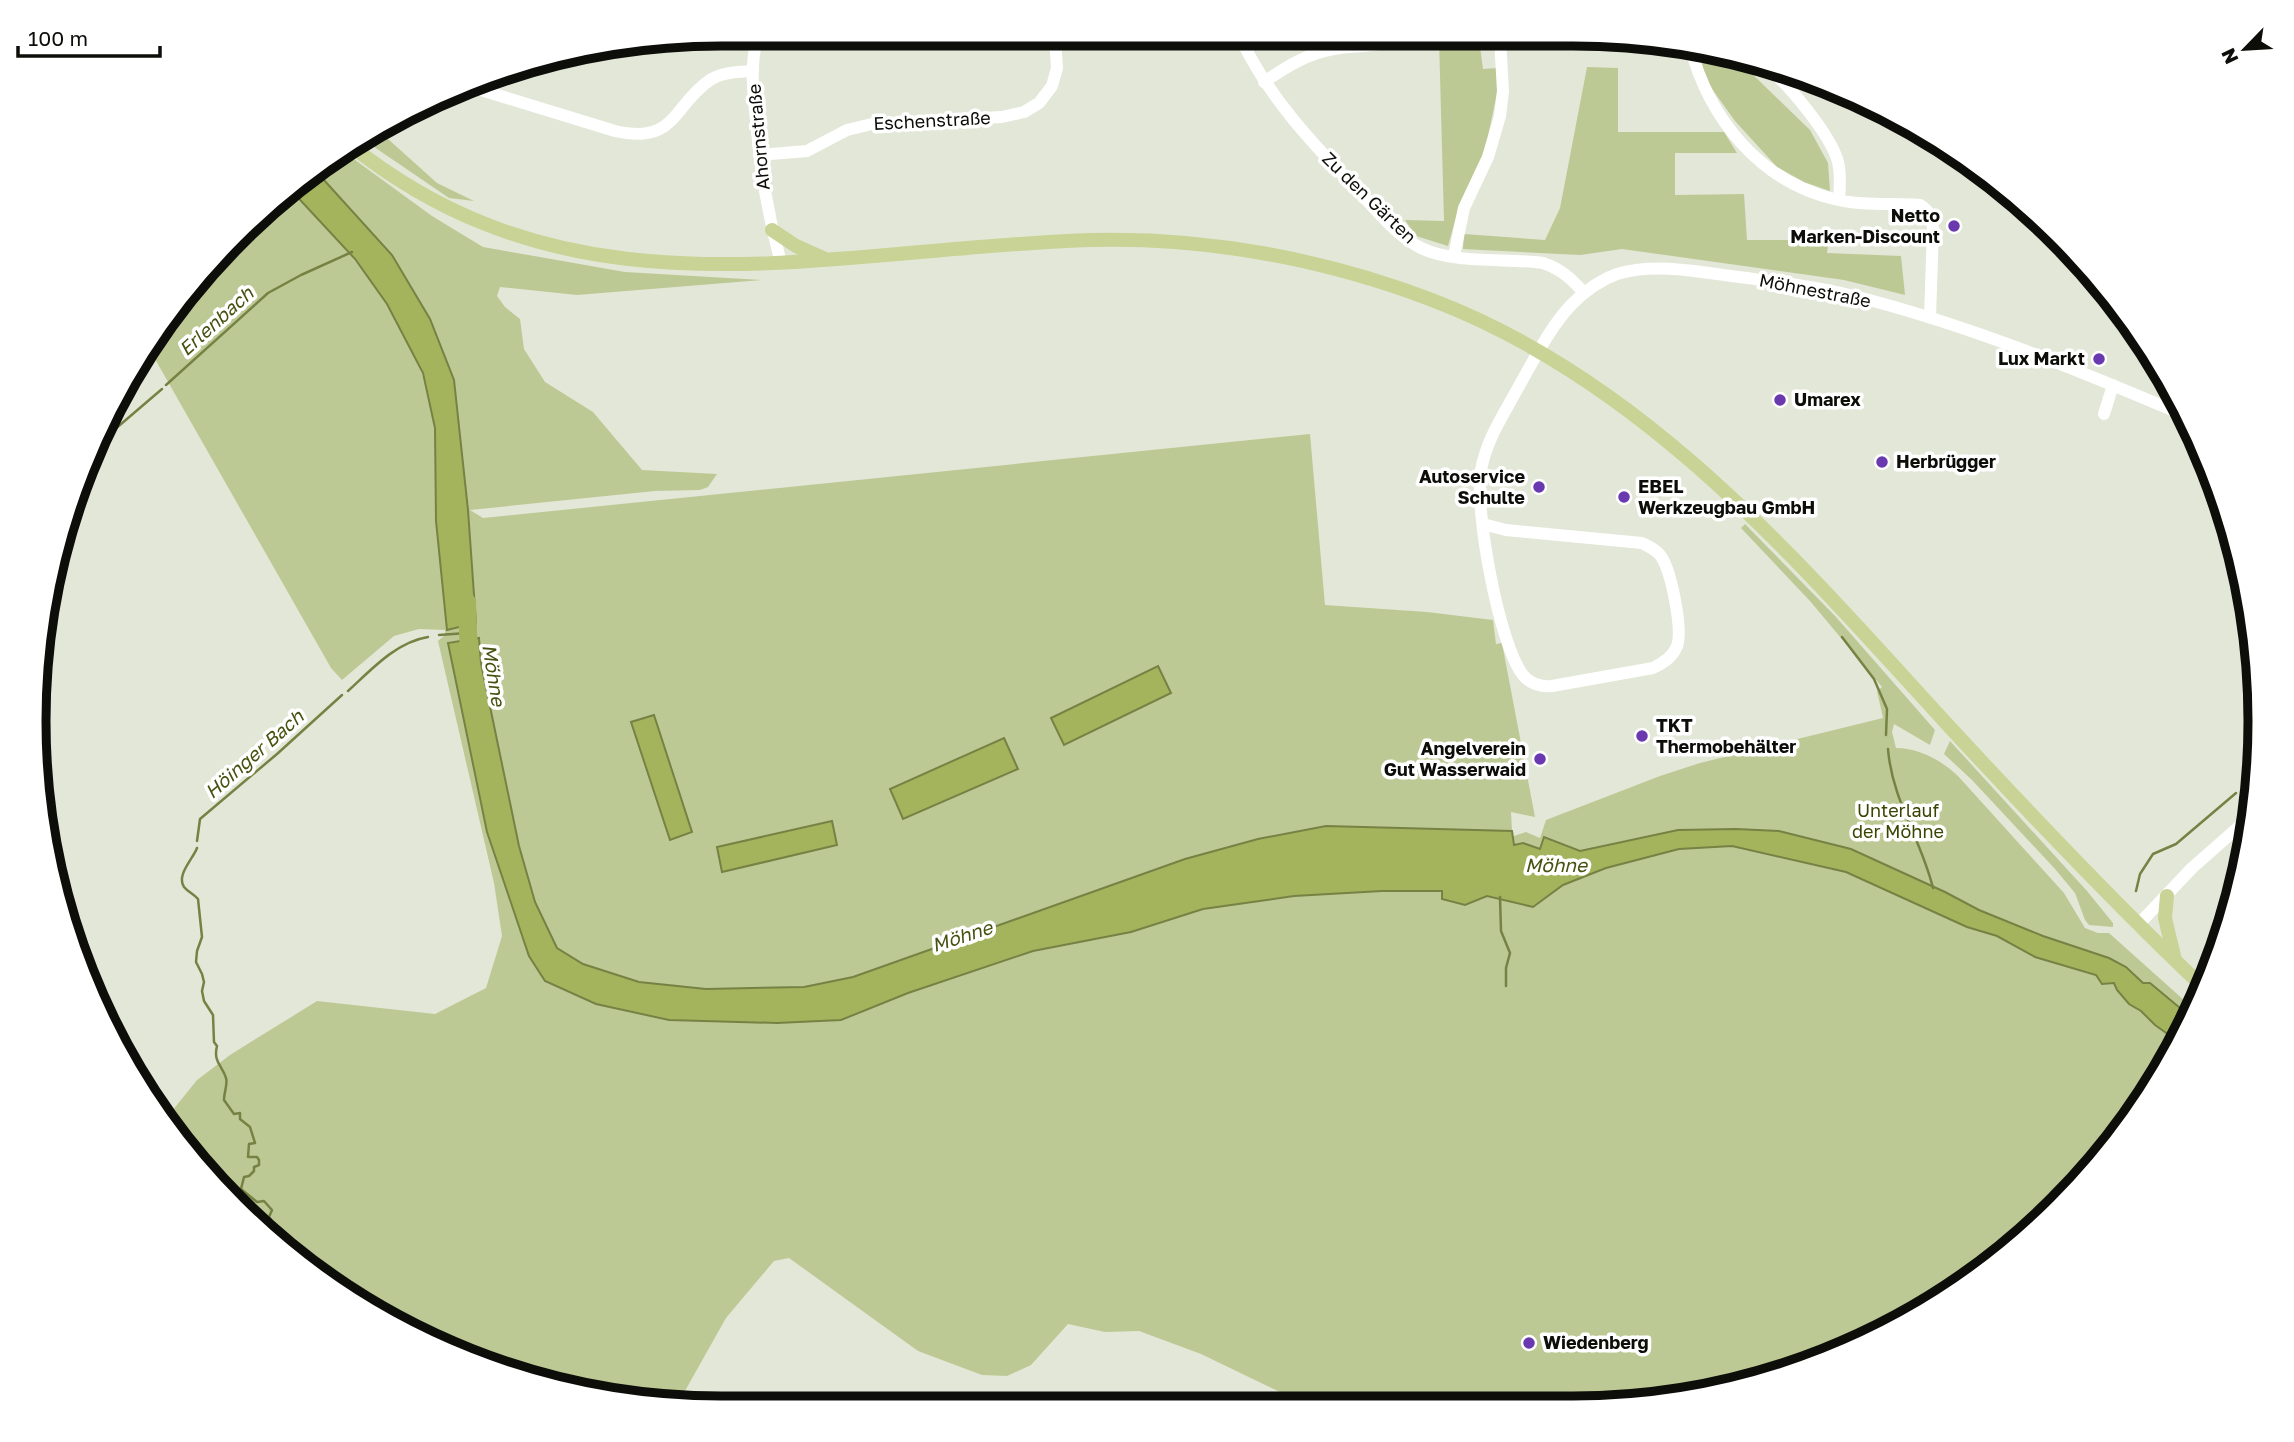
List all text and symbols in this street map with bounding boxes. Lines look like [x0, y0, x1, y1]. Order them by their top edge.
scale bar [18, 14, 159, 58]
north arrow [2210, 14, 2280, 84]
text: 100 m [28, 25, 88, 51]
text: N [2216, 45, 2243, 68]
street label: Ahornstraße [742, 83, 774, 191]
street label: Eschenstraße [873, 106, 991, 134]
street label: Zu den Gärten [1318, 147, 1421, 248]
place label: Netto Marken-Discount [1790, 204, 1940, 247]
marker: Netto Marken-Discount [1946, 218, 1962, 234]
street label: Möhnestraße [1757, 268, 1873, 312]
water label: Erlenbach [174, 280, 259, 360]
place label: Lux Markt [1998, 347, 2085, 369]
marker: Lux Markt [2091, 351, 2107, 367]
place label: Umarex [1794, 388, 1861, 410]
marker: Umarex [1772, 392, 1788, 408]
place label: Herbrügger [1896, 450, 1996, 472]
marker: Herbrügger [1874, 454, 1890, 470]
place label: Autoservice Schulte [1419, 465, 1525, 508]
place label: EBEL Werkzeugbau GmbH [1638, 475, 1815, 518]
marker: Autoservice Schulte [1531, 479, 1547, 495]
marker: EBEL Werkzeugbau GmbH [1616, 489, 1632, 505]
water label: Möhne [478, 642, 511, 709]
water label: Höinger Bach [200, 704, 309, 803]
place label: TKT Thermobehälter [1656, 714, 1796, 757]
marker: TKT Thermobehälter [1634, 728, 1650, 744]
place label: Angelverein Gut Wasserwaid [1384, 737, 1526, 780]
marker: Angelverein Gut Wasserwaid [1532, 751, 1548, 767]
park label: Unterlauf der Möhne [1852, 799, 1944, 842]
water label: Möhne [1525, 853, 1589, 876]
water label: Möhne [929, 914, 997, 956]
place label: Wiedenberg [1543, 1331, 1649, 1353]
marker: Wiedenberg [1521, 1335, 1537, 1351]

